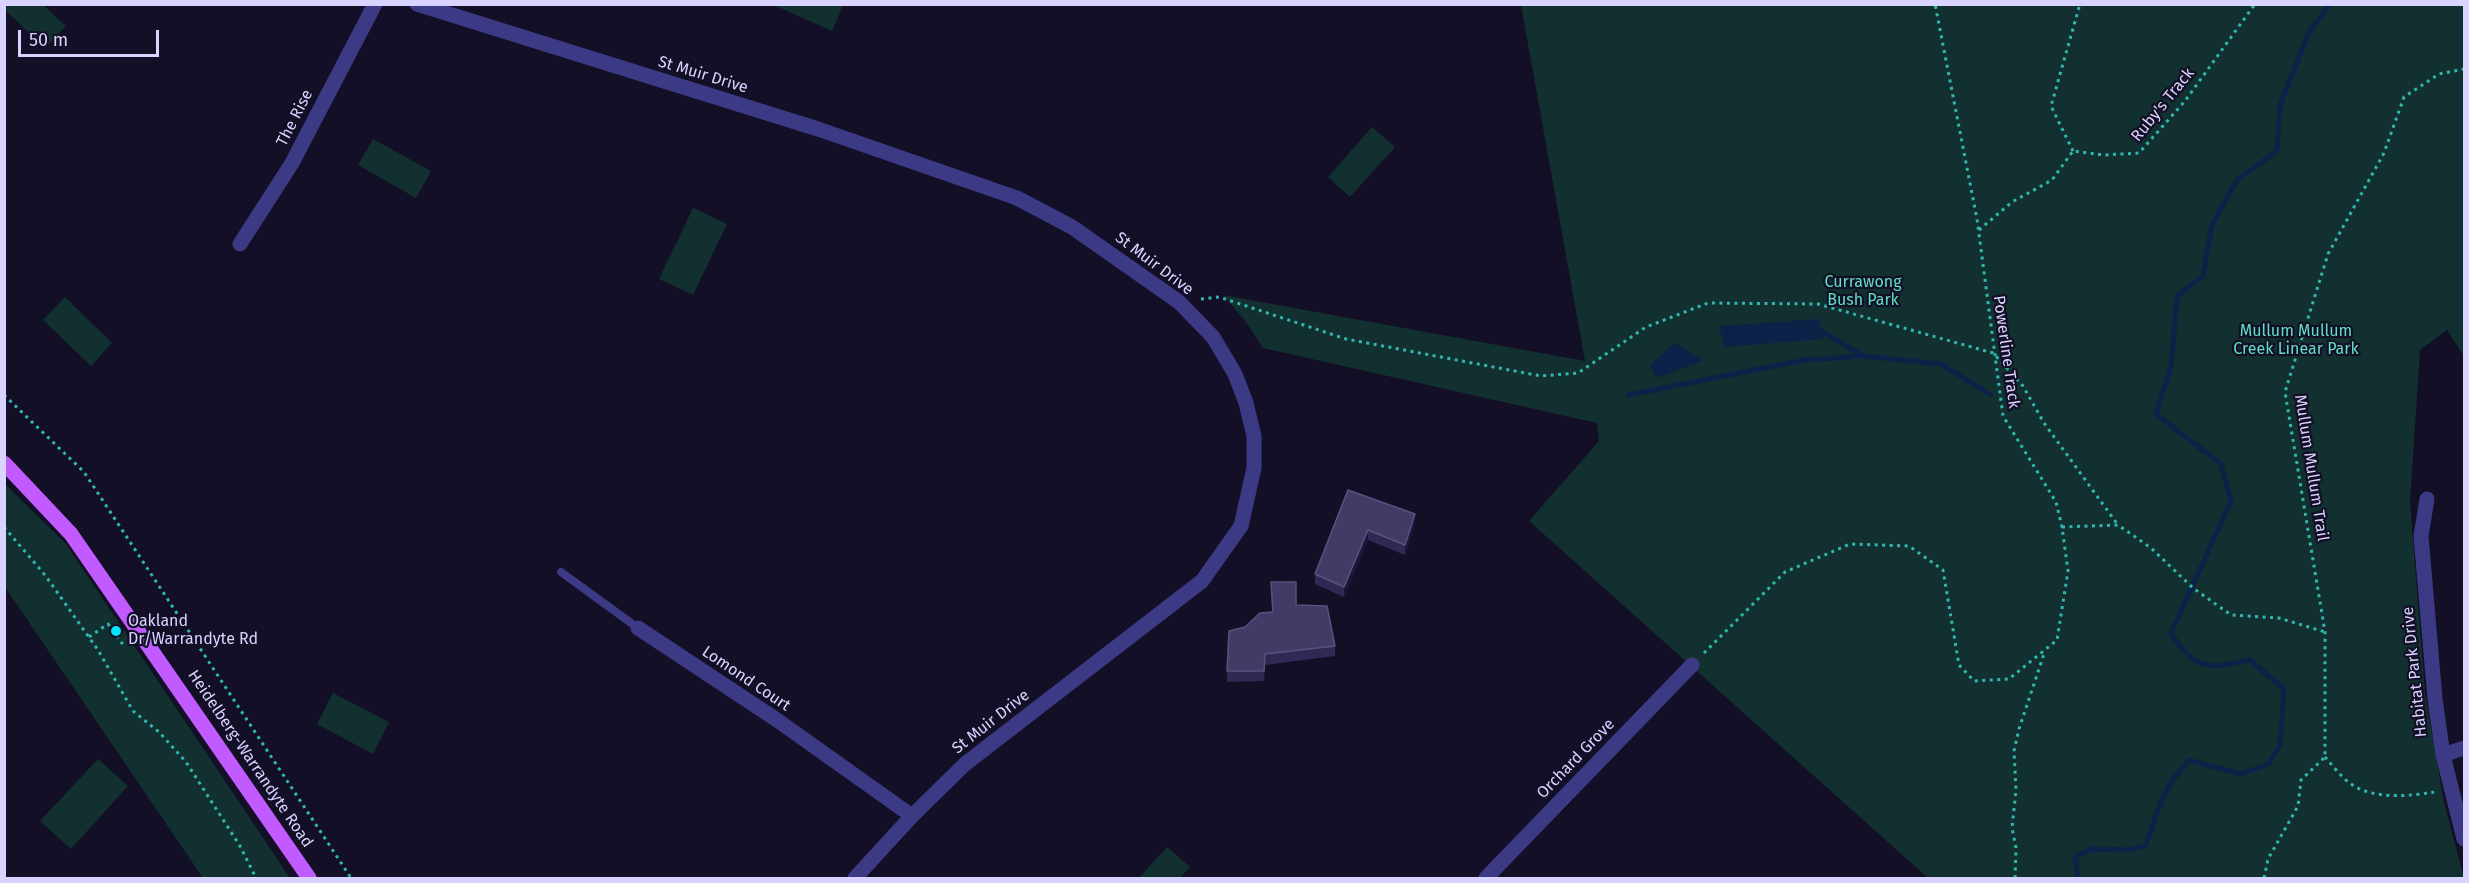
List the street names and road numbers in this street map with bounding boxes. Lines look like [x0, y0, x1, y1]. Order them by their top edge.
street label: St Muir Drive [656, 52, 750, 98]
street label: Ruby's Track [2127, 64, 2199, 146]
street label: The Rise [273, 86, 317, 150]
street label: St Muir Drive [1111, 228, 1197, 300]
street label: Powerline Track [1989, 294, 2023, 410]
street label: Mullum Mullum Trail [2290, 393, 2332, 543]
street label: Habitat Park Drive [2399, 606, 2431, 738]
street label: Lomond Court [698, 642, 794, 716]
street label: Heidelberg-Warrandyte Road [183, 667, 317, 851]
street label: St Muir Drive [948, 686, 1034, 758]
street label: Orchard Grove [1533, 715, 1619, 803]

